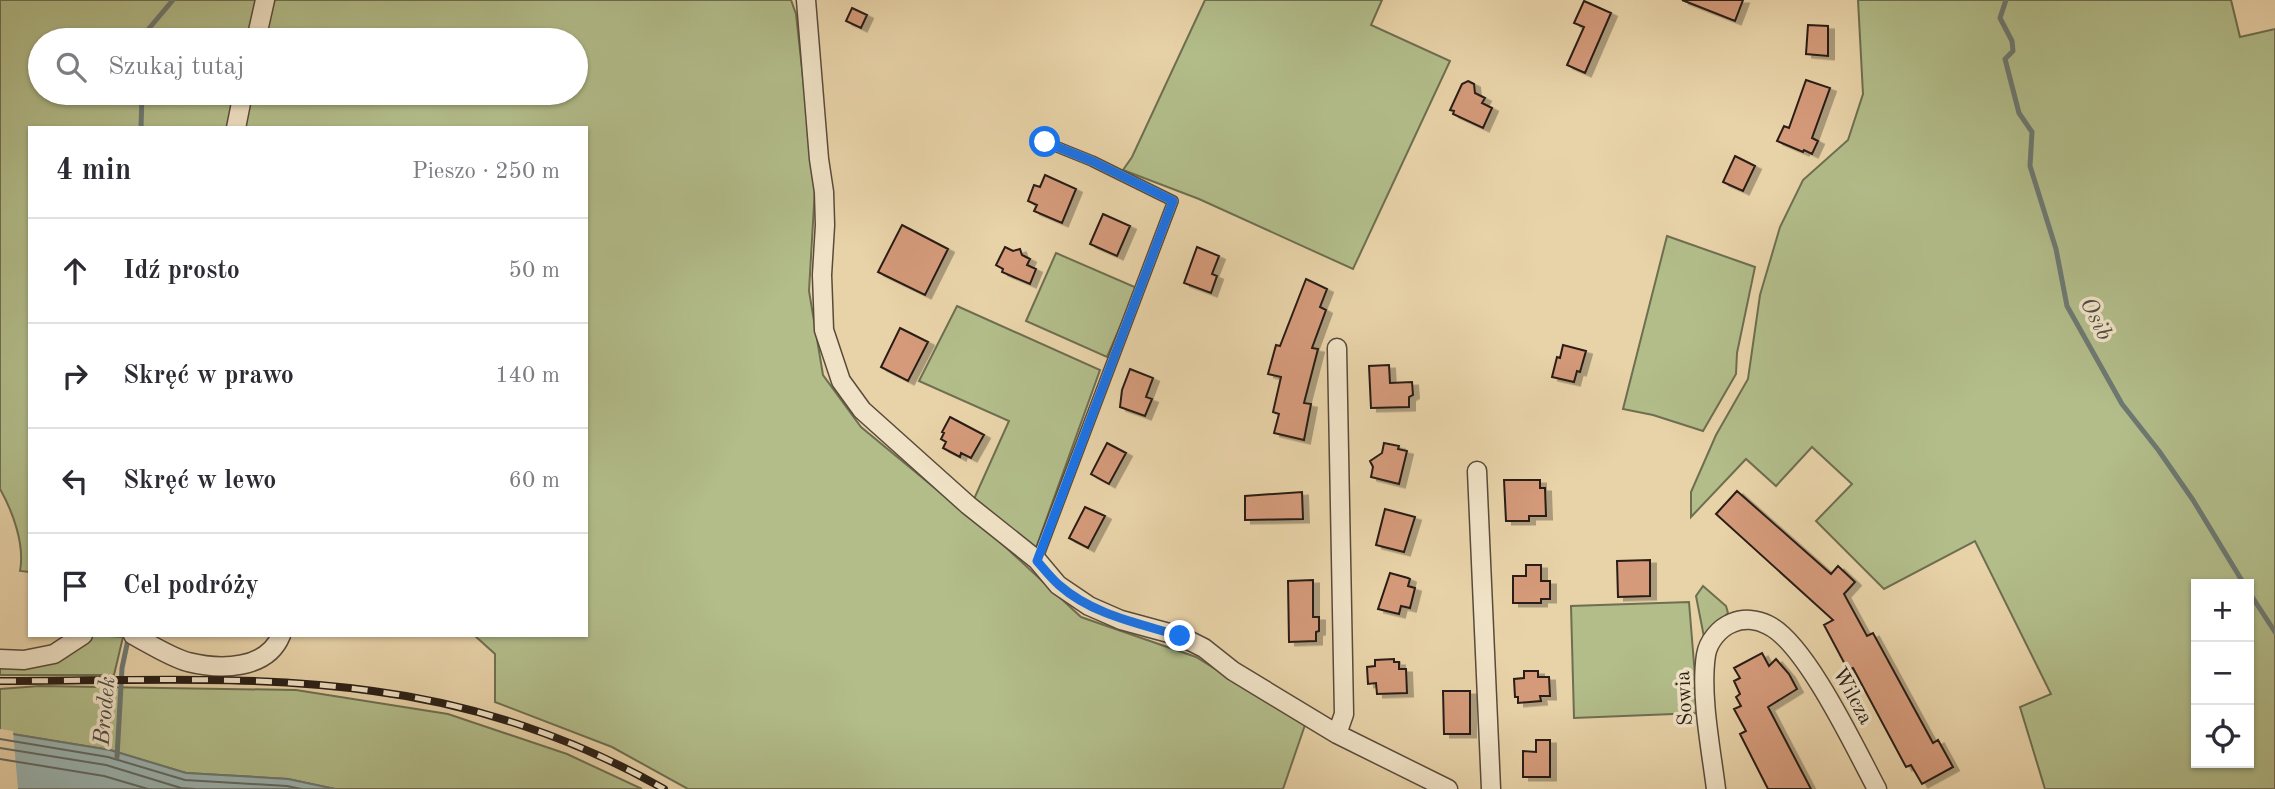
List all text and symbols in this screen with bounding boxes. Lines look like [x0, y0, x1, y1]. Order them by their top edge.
search box [28, 28, 588, 105]
icon: search [52, 48, 90, 86]
text: Szukaj tutaj [108, 54, 245, 80]
route start [1029, 126, 1060, 157]
text: 4 min [56, 156, 131, 186]
text: Pieszo · 250 m [412, 160, 560, 183]
icon: ahead [56, 252, 94, 290]
text: Idź prosto [123, 258, 240, 284]
text: 50 m [509, 259, 560, 282]
water label: Osib [2076, 294, 2116, 344]
icon: right [56, 357, 94, 395]
text: Skręć w prawo [123, 363, 294, 389]
text: 140 m [495, 364, 560, 387]
icon: left [56, 462, 94, 500]
text: Skręć w lewo [123, 468, 276, 494]
text: 60 m [509, 469, 560, 492]
icon: arrive [56, 567, 94, 605]
text: Cel podróży [123, 573, 259, 599]
map controls [2191, 579, 2254, 768]
button: + [2191, 579, 2254, 642]
route end [1164, 620, 1195, 651]
button: − [2191, 642, 2254, 705]
street label: Wilcza [1828, 664, 1876, 728]
street label: Sowia [1673, 670, 1697, 726]
water label: Brodek [90, 675, 119, 748]
button: locate [2191, 705, 2254, 768]

